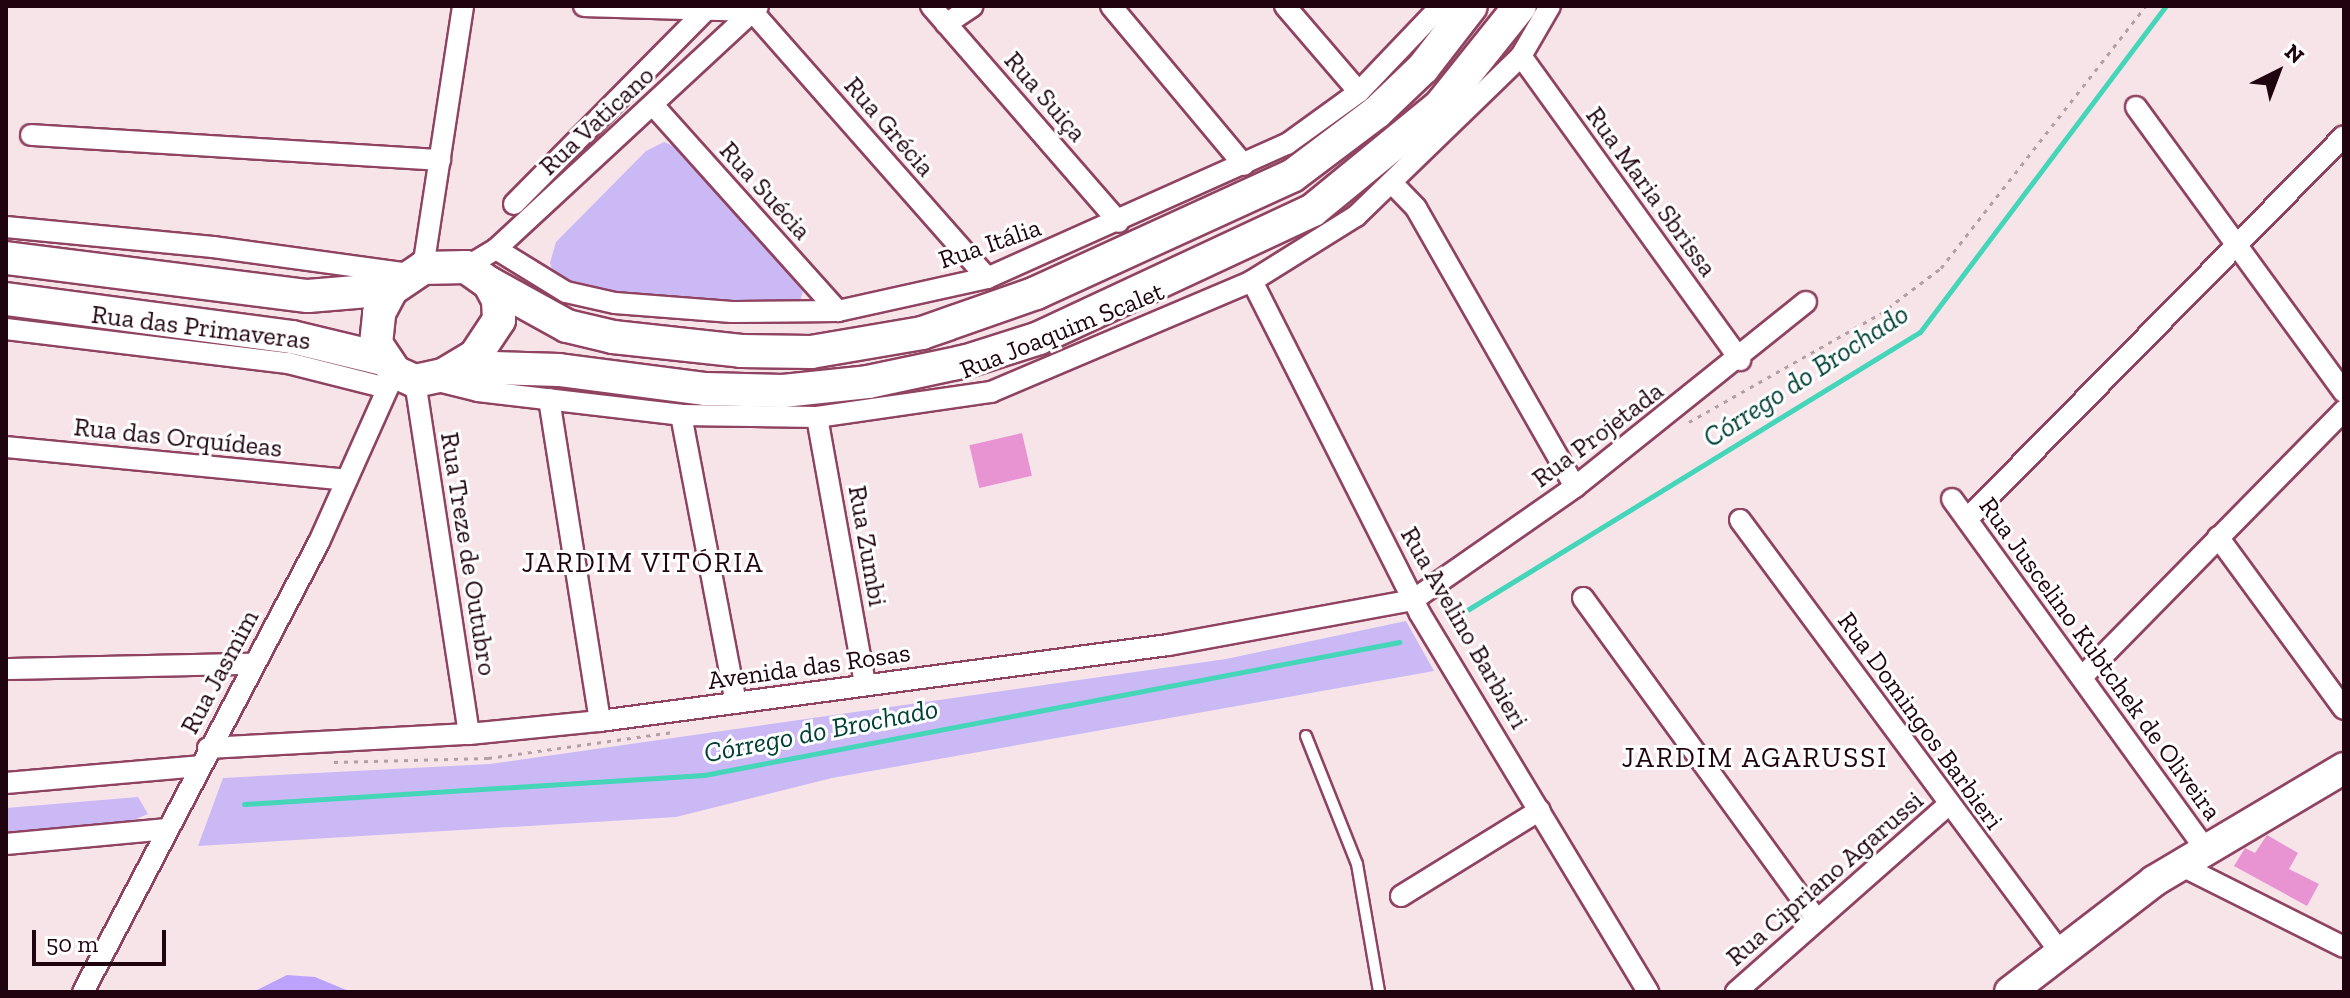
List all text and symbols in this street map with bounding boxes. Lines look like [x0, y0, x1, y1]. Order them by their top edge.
north arrow [2238, 32, 2318, 112]
text: N [2279, 38, 2310, 69]
street label: Rua Suiça [997, 45, 1093, 149]
street label: Rua Vaticano [533, 60, 661, 182]
street label: Rua Grécia [837, 71, 941, 183]
street label: Rua Maria Sbrissa [1579, 101, 1723, 283]
street label: Rua Suécia [713, 135, 817, 247]
street label: Rua Itália [935, 212, 1045, 276]
street label: Rua Joaquim Scalet [955, 276, 1169, 386]
water label: Córrego do Brochado [1697, 297, 1915, 455]
street label: Rua das Primaveras [90, 299, 312, 357]
street label: Rua Projetada [1526, 376, 1670, 494]
street label: Rua das Orquídeas [72, 412, 284, 464]
street label: Rua Treze de Outubro [433, 430, 503, 678]
street label: Rua Zumbi [841, 483, 893, 609]
street label: Rua Juscelino Kubtchek de Oliveira [1972, 491, 2228, 827]
street label: Rua Avelino Barbieri [1393, 521, 1535, 735]
district label: JARDIM VITÓRIA [521, 546, 765, 580]
street label: Rua Jasmim [174, 604, 266, 740]
street label: Rua Domingos Barbieri [1831, 606, 2009, 836]
street label: Avenida das Rosas [706, 637, 912, 697]
water label: Córrego do Brochado [701, 692, 941, 770]
district label: JARDIM AGARUSSI [1621, 741, 1889, 775]
street label: Rua Cipriano Agarussi [1720, 785, 1930, 973]
scale bar [36, 914, 170, 964]
text: 50 m [46, 929, 98, 958]

